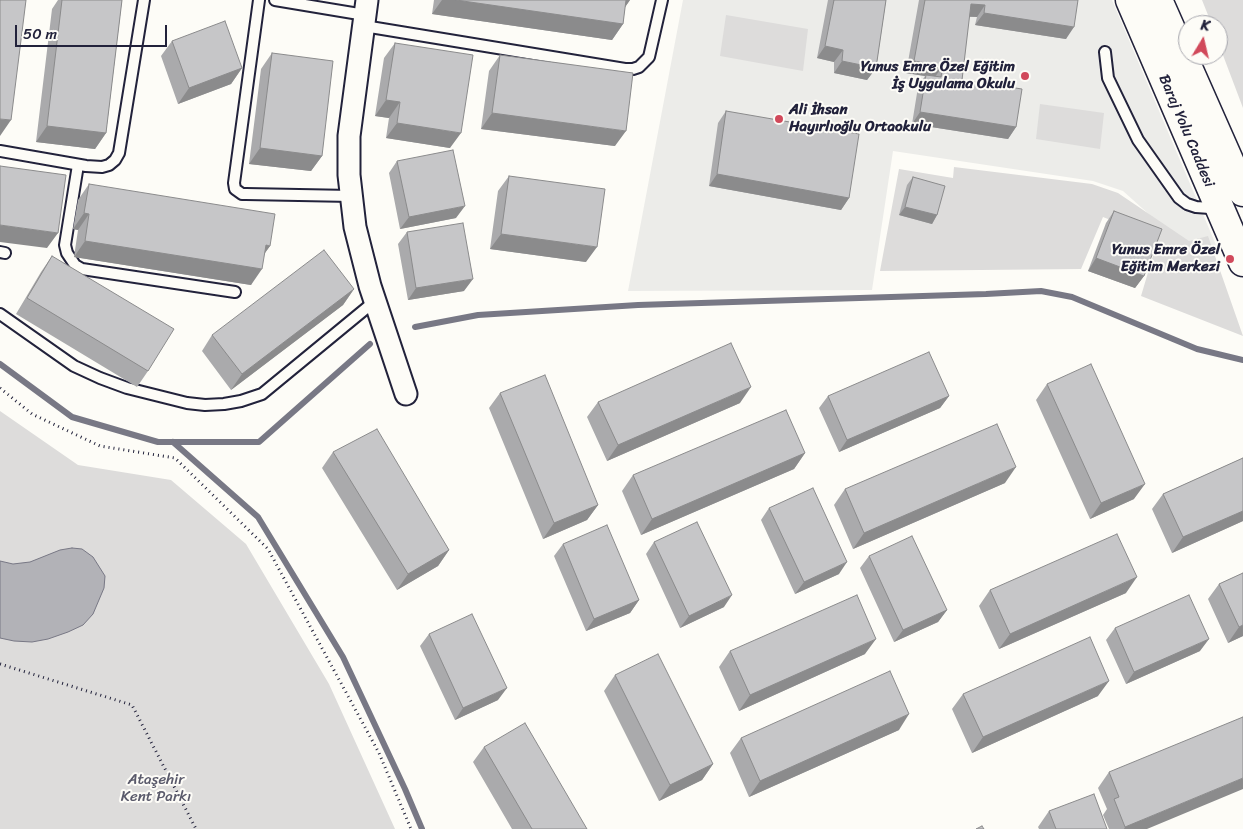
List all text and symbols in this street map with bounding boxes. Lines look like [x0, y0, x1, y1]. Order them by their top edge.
text: K [1199, 13, 1211, 39]
scale bar [18, 15, 170, 47]
north arrow [1178, 15, 1228, 65]
text: 50 m [23, 21, 57, 47]
place label: Yunus Emre Özel Eğitim İş Uygulama Okulu [861, 58, 1015, 93]
marker: Yunus Emre Özel Eğitim İş Uygulama Okulu [1019, 70, 1031, 82]
street label: Baraj Yolu Caddesi [1154, 72, 1218, 190]
place label: Ali İhsan Hayırlıoğlu Ortaokulu [789, 101, 931, 136]
marker: Ali İhsan Hayırlıoğlu Ortaokulu [773, 113, 785, 125]
place label: Yunus Emre Özel Eğitim Merkezi [1112, 241, 1220, 276]
marker: Yunus Emre Özel Eğitim Merkezi [1224, 253, 1236, 265]
park label: Ataşehir Kent Parkı [121, 771, 191, 806]

